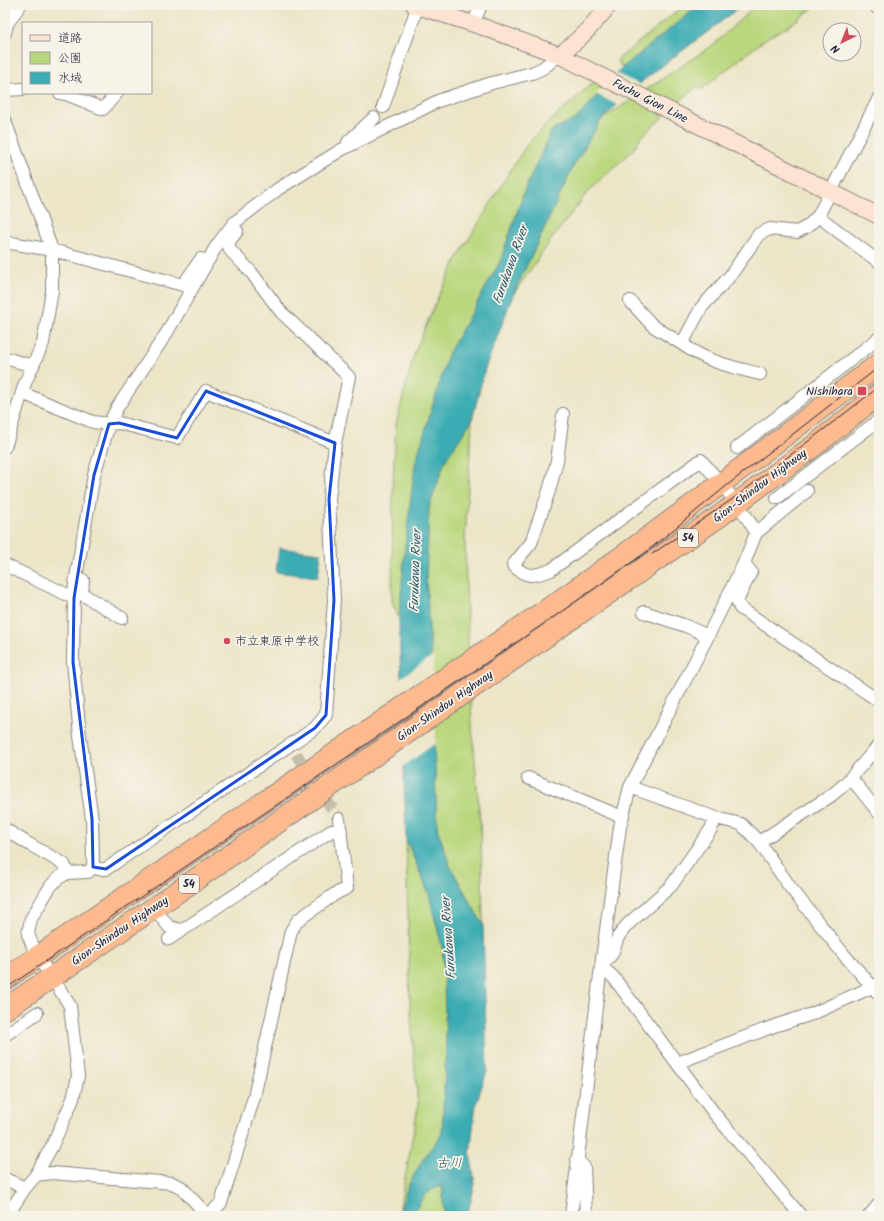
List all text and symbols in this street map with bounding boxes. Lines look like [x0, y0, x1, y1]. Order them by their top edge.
legend [22, 22, 152, 94]
north arrow [822, 22, 862, 62]
text: 道路 [58, 29, 82, 48]
text: N [827, 40, 845, 58]
text: 公園 [58, 49, 82, 68]
text: 水域 [58, 69, 82, 88]
street label: Fuchu Gion Line [609, 74, 692, 128]
water label: Furukawa River [487, 220, 536, 307]
place label: Nishihara [806, 382, 853, 401]
marker: Nishihara [856, 385, 868, 397]
street label: Gion-Shindou Highway [709, 444, 812, 528]
water label: Furukawa River [404, 527, 428, 612]
road number: 54 [678, 529, 698, 547]
place label: 市立東原中学校 [235, 632, 319, 651]
marker: 市立東原中学校 [222, 636, 232, 646]
street label: Gion-Shindou Highway [393, 665, 497, 746]
road number: 54 [179, 875, 199, 893]
street label: Gion-Shindou Highway [67, 891, 173, 971]
water label: Furukawa River [435, 894, 462, 980]
water label: 古川 [436, 1153, 462, 1174]

